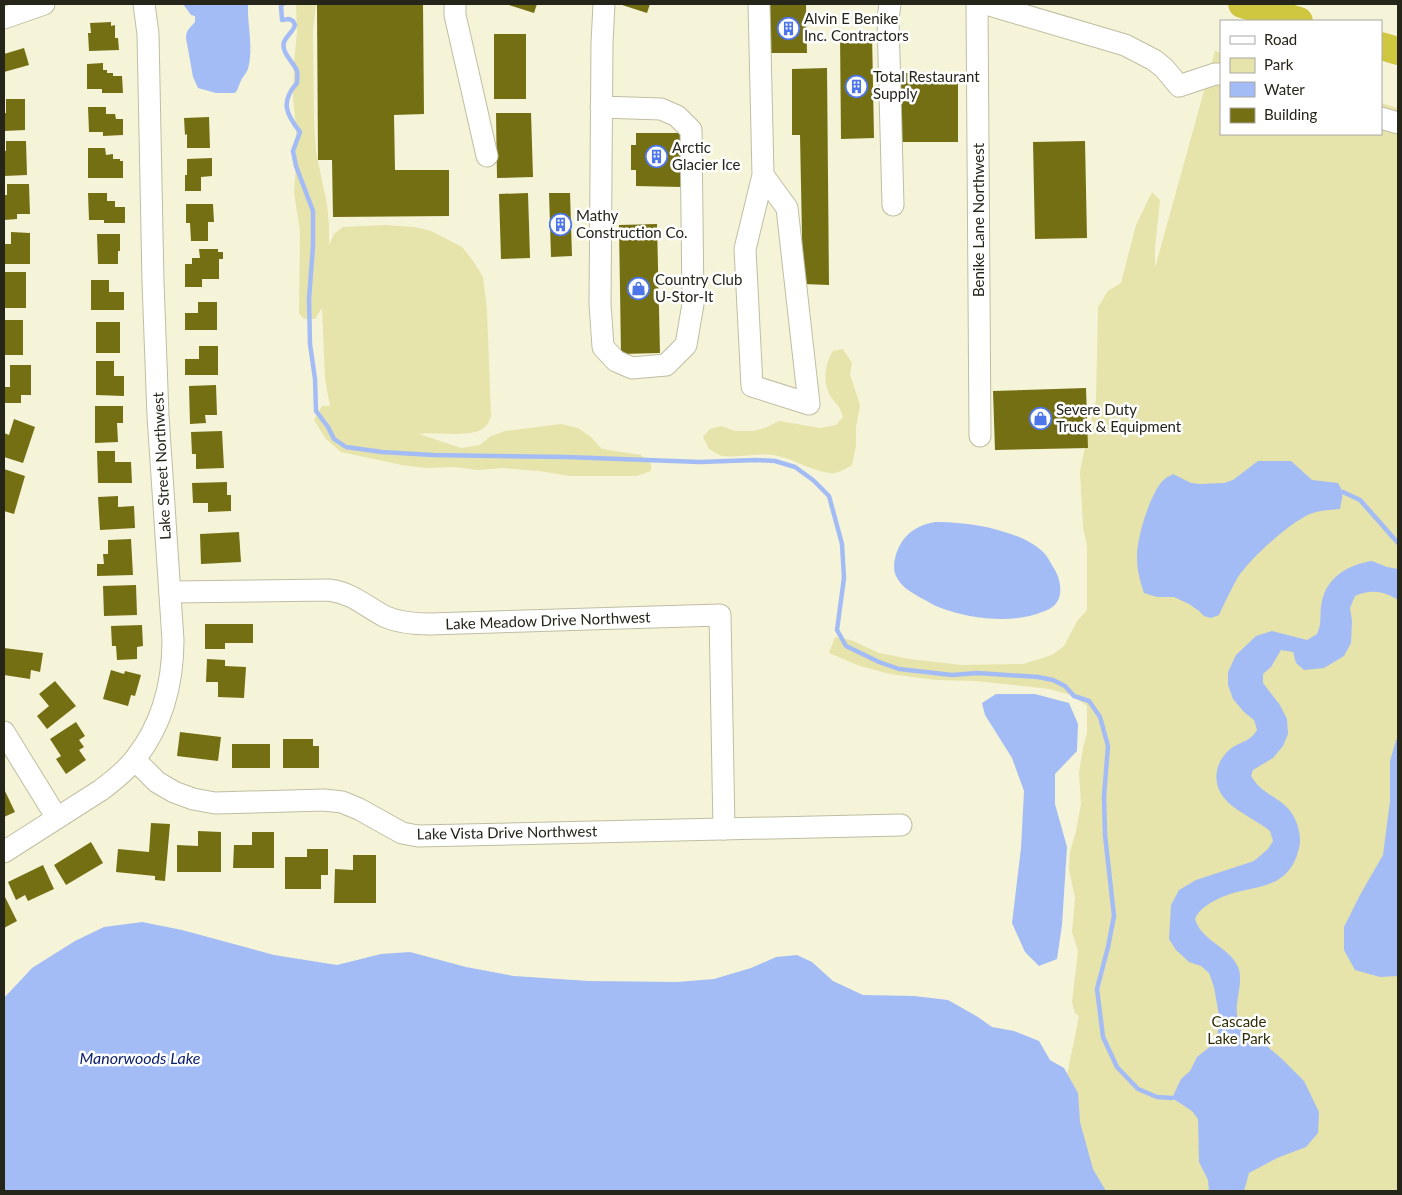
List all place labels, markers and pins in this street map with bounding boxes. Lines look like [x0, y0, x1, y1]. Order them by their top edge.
place label: Alvin E Benike Inc. Contractors [804, 9, 909, 44]
building icon: Alvin E Benike Inc. Contractors [776, 16, 800, 40]
place label: Total Restaurant Supply [873, 67, 980, 102]
building icon: Total Restaurant Supply [845, 74, 869, 98]
place label: Arctic Glacier Ice [672, 138, 741, 173]
building icon: Arctic Glacier Ice [644, 145, 668, 169]
place label: Mathy Construction Co. [576, 206, 687, 241]
building icon: Mathy Construction Co. [548, 213, 572, 237]
place label: Country Club U-Stor-It [655, 270, 742, 305]
shop icon: Country Club U-Stor-It [627, 277, 651, 301]
place label: Severe Duty Truck & Equipment [1056, 400, 1182, 435]
shop icon: Severe Duty Truck & Equipment [1028, 407, 1052, 431]

